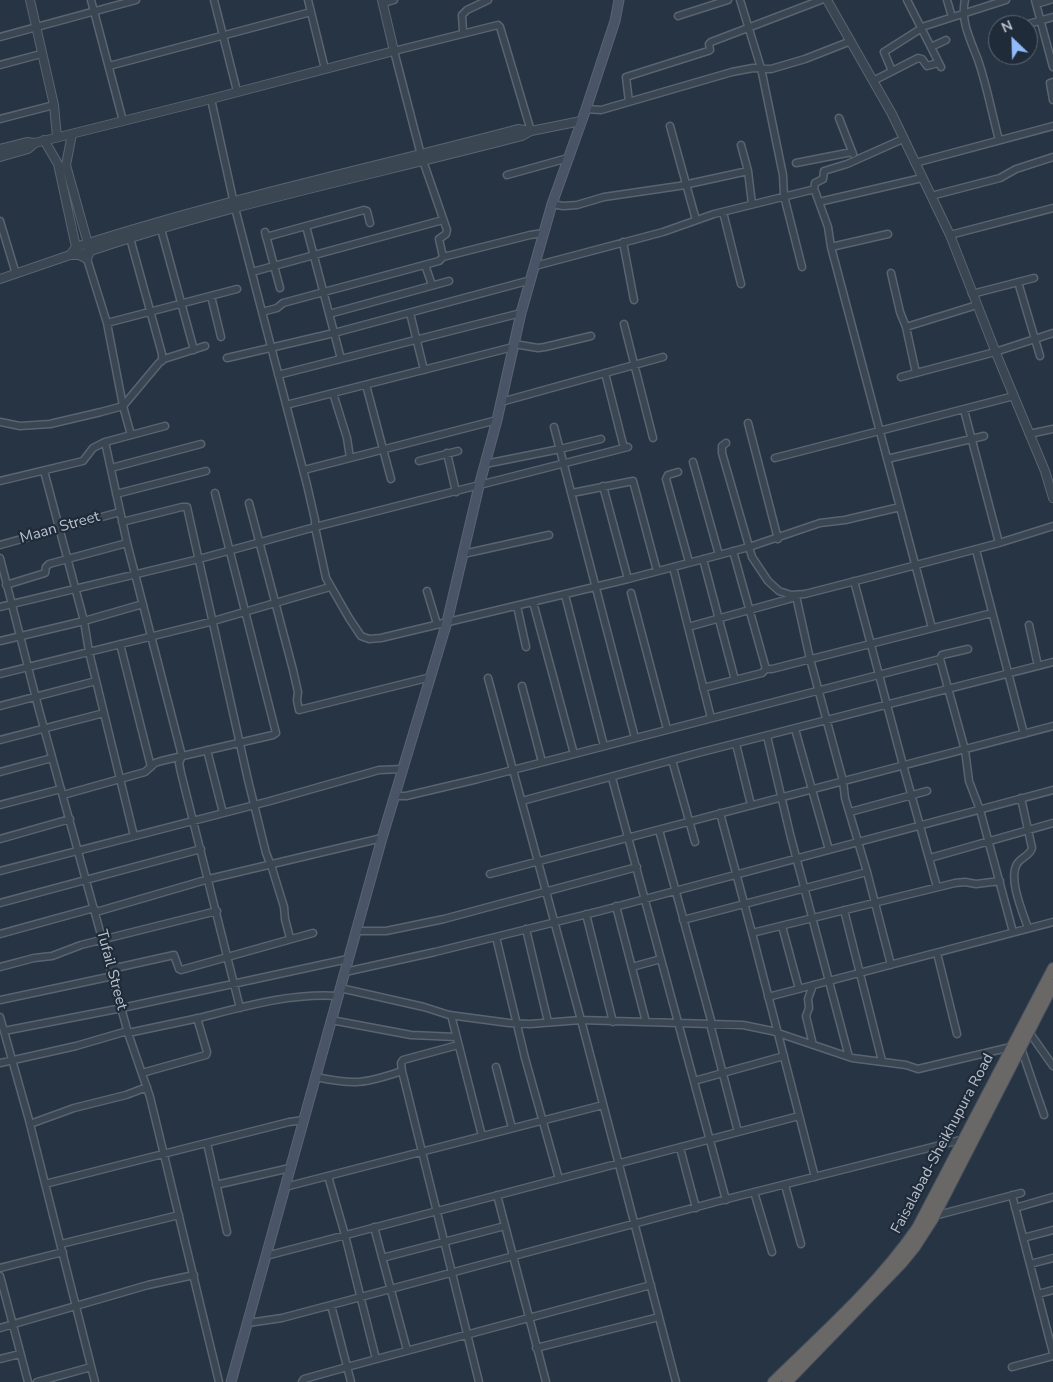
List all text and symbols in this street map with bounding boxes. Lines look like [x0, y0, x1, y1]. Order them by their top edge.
north arrow [988, 15, 1038, 65]
text: N [998, 16, 1016, 38]
street label: Maan Street [18, 508, 102, 548]
street label: Tufail Street [92, 928, 130, 1012]
street label: Faisalabad-Sheikhupura Road [888, 1051, 998, 1237]

